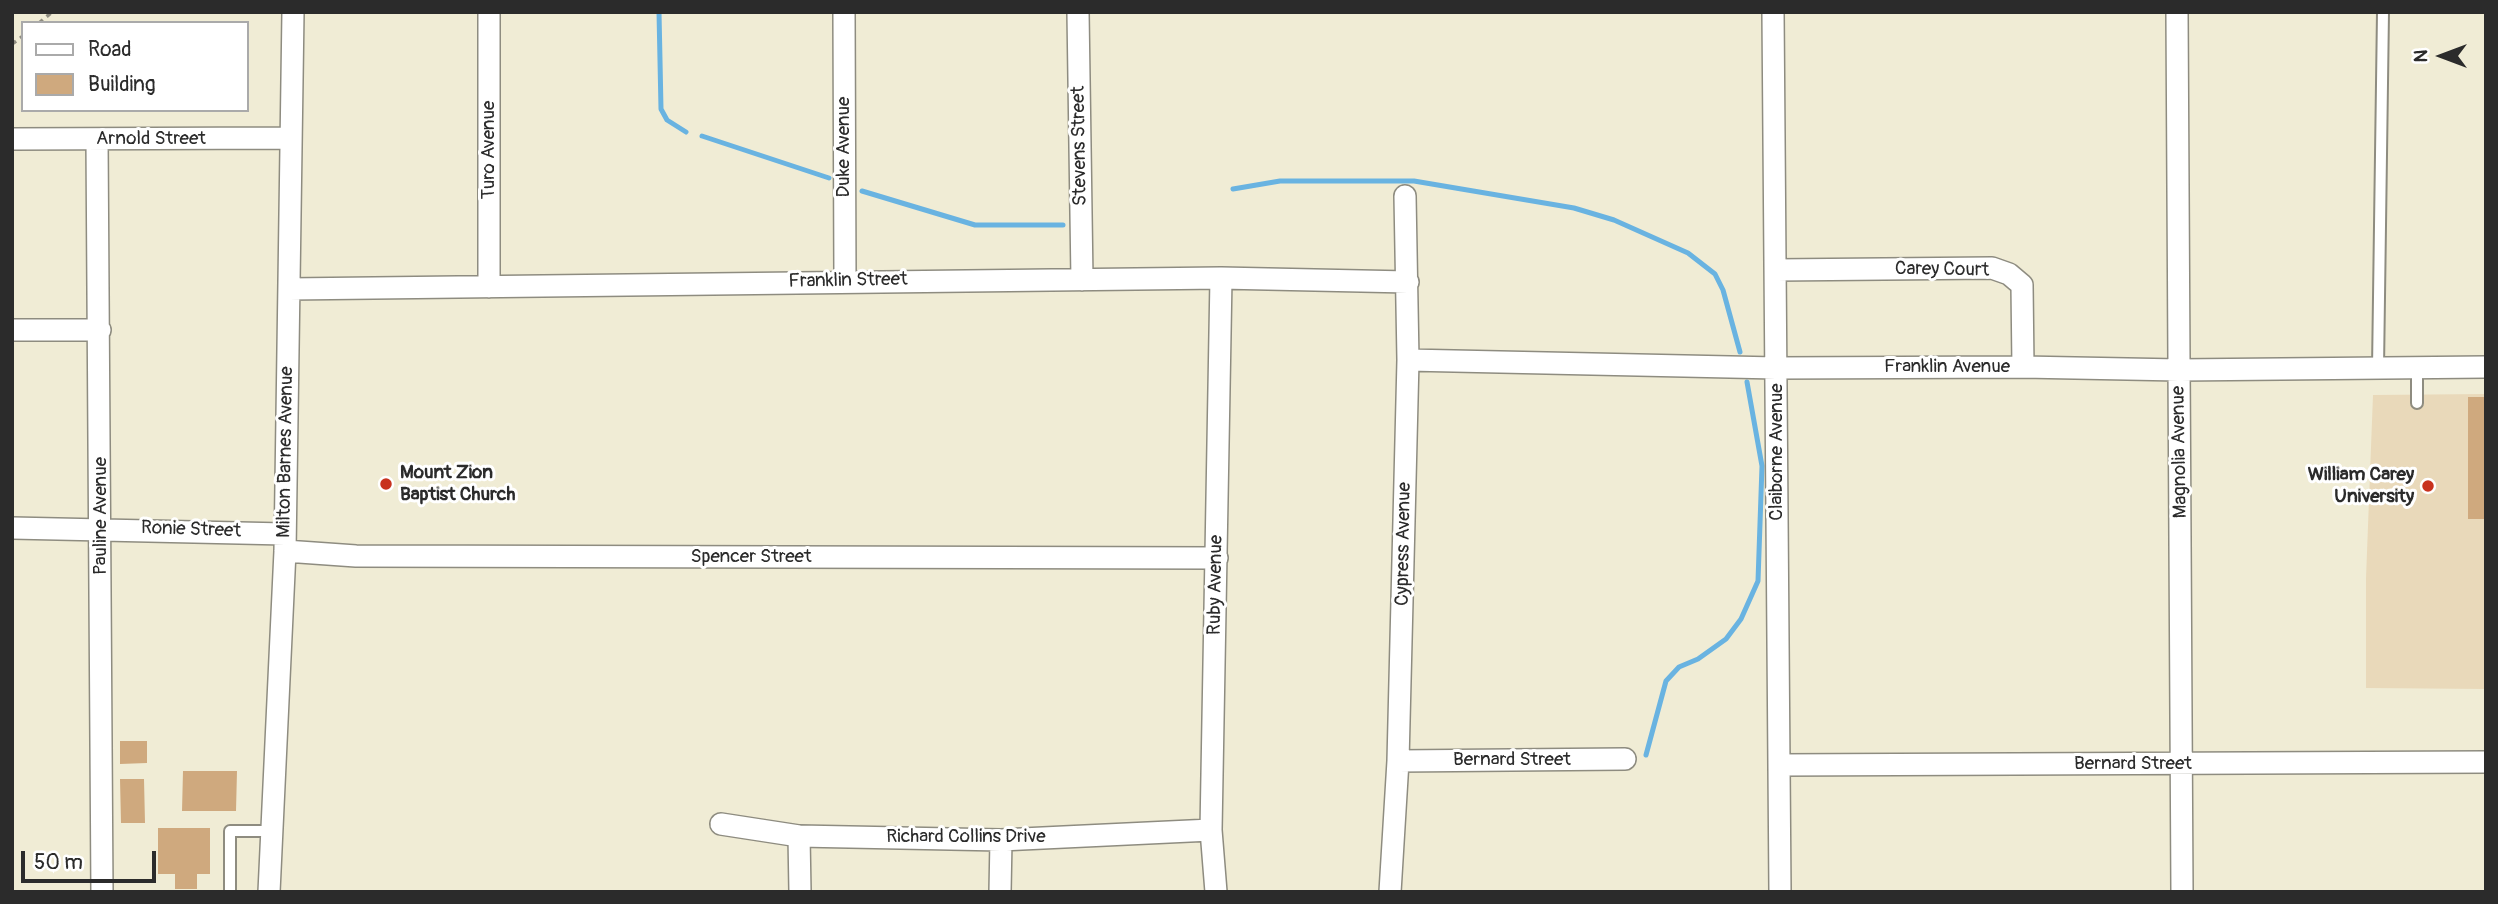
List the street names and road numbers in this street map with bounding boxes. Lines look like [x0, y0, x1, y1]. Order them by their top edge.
street label: Stevens Street [1068, 86, 1092, 206]
street label: Duke Avenue [833, 97, 855, 197]
street label: Turo Avenue [478, 101, 500, 199]
street label: Arnold Street [96, 128, 206, 150]
street label: Carey Court [1895, 258, 1989, 282]
street label: Franklin Street [788, 269, 908, 293]
street label: Franklin Avenue [1884, 356, 2010, 378]
street label: Milton Barnes Avenue [273, 366, 299, 538]
street label: Claiborne Avenue [1766, 383, 1788, 521]
street label: Magnolia Avenue [2167, 385, 2193, 519]
street label: Pauline Avenue [90, 457, 112, 575]
street label: Cypress Avenue [1392, 482, 1416, 606]
street label: Ronie Street [141, 517, 241, 543]
street label: Ruby Avenue [1204, 535, 1228, 635]
street label: Spencer Street [690, 546, 812, 568]
street label: Bernard Street [1453, 749, 1571, 771]
street label: Bernard Street [2074, 753, 2192, 775]
street label: Richard Collins Drive [886, 826, 1046, 848]

